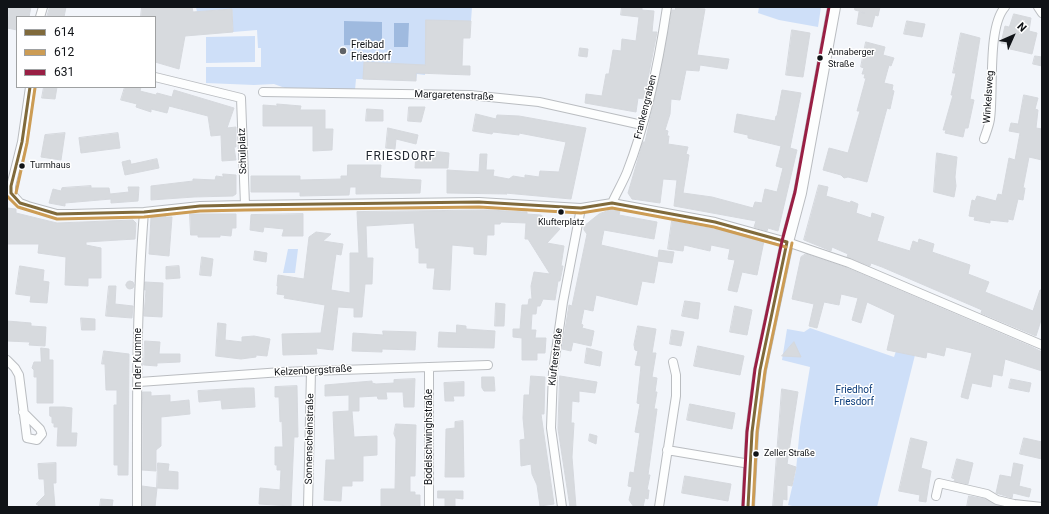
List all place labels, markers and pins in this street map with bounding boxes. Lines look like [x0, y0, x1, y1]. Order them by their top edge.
place label: Freibad Friesdorf [351, 39, 391, 62]
marker: Freibad Friesdorf [338, 46, 348, 56]
place label: Annaberger Straße [828, 48, 874, 69]
marker: Annaberger Straße [815, 53, 825, 63]
marker: Turmhaus [17, 161, 27, 171]
place label: Turmhaus [30, 161, 70, 171]
marker: Klufterplatz [556, 207, 566, 217]
place label: Klufterplatz [538, 218, 584, 228]
marker: Zeller Straße [751, 449, 761, 459]
place label: Zeller Straße [764, 449, 815, 459]

